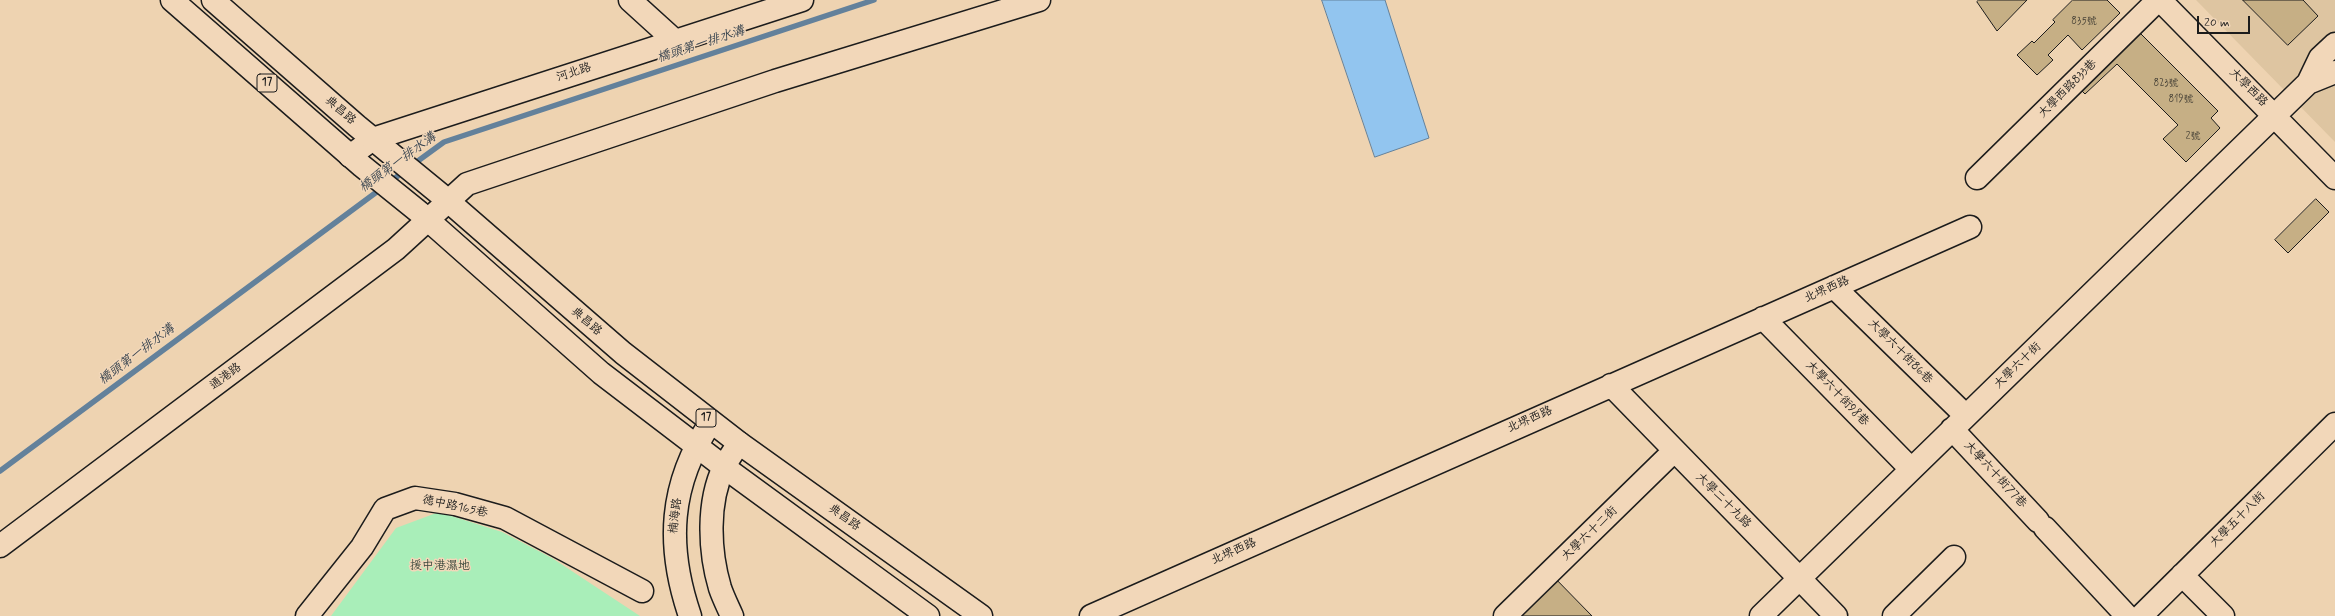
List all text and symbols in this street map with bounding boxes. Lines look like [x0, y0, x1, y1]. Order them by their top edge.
scale bar [2199, 8, 2252, 34]
text: 20 m [2204, 15, 2230, 31]
house number: 835號 [2071, 16, 2097, 28]
water label: 橋頭第一排水溝 [655, 24, 747, 66]
street label: 大學西路833巷 [2036, 57, 2100, 121]
street label: 河北路 [555, 61, 593, 85]
street label: 大學西路 [2226, 66, 2270, 110]
road number: 17 [257, 74, 277, 92]
house number: 823號 [2154, 78, 2178, 90]
street label: 典昌路 [322, 94, 358, 128]
house number: 819號 [2168, 94, 2194, 106]
water label: 橋頭第一排水溝 [357, 130, 439, 196]
house number: 2號 [2186, 131, 2200, 143]
street label: 北堺西路 [1802, 274, 1852, 306]
street label: 典昌路 [568, 305, 604, 339]
street label: 大學六十街86巷 [1865, 317, 1935, 387]
water label: 橋頭第一排水溝 [96, 321, 178, 389]
street label: 大學六十街 [1991, 340, 2045, 392]
street label: 大學六十街98巷 [1802, 359, 1872, 429]
street label: 通港路 [207, 360, 245, 394]
street label: 北堺西路 [1505, 404, 1555, 436]
road number: 17 [696, 409, 716, 427]
street label: 大學六十街77巷 [1961, 439, 2029, 511]
street label: 大學二十九路 [1692, 470, 1754, 532]
street label: 大學五十八街 [2207, 489, 2269, 551]
street label: 德中路165巷 [421, 493, 489, 521]
street label: 楠海路 [667, 497, 685, 535]
street label: 典昌路 [825, 502, 863, 534]
street label: 大學六十二街 [1559, 504, 1621, 564]
street label: 北堺西路 [1209, 536, 1259, 568]
park label: 援中港濕地 [410, 559, 470, 573]

